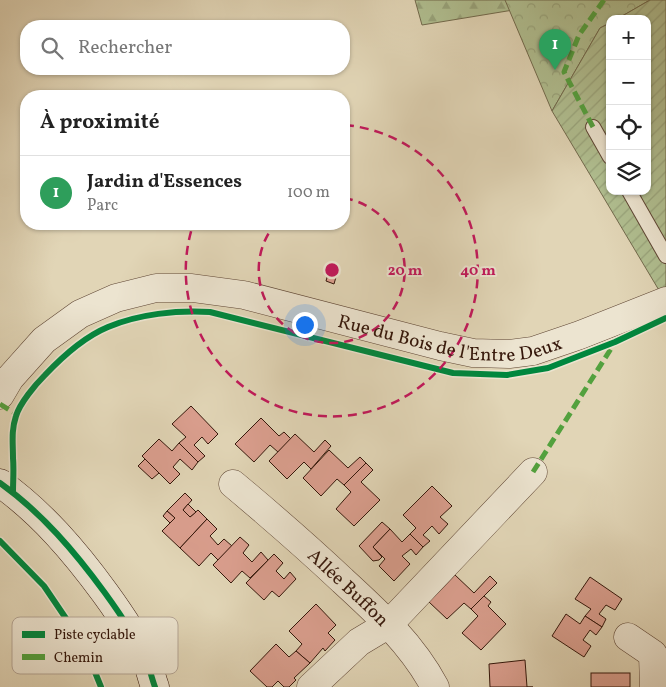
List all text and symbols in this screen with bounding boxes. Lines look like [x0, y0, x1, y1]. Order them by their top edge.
map controls [606, 15, 651, 195]
button: + [606, 15, 651, 60]
search box [20, 20, 350, 75]
pin: 1 [539, 29, 571, 70]
icon: search [38, 34, 66, 62]
text: Rechercher [78, 35, 172, 61]
button: − [606, 60, 651, 105]
button: locate [606, 105, 651, 150]
text: À proximité [40, 108, 159, 137]
button: layers [606, 150, 651, 195]
text: Jardin d'Essences [87, 169, 242, 195]
text: 1 [53, 182, 59, 204]
text: 100 m [287, 182, 330, 204]
text: Parc [87, 195, 118, 217]
centre of rings [323, 261, 341, 279]
text: 20 m [388, 261, 423, 282]
text: 40 m [460, 261, 496, 282]
street label: Rue du Bois de l'Entre Deux [335, 309, 566, 369]
your location [292, 312, 318, 338]
street label: Allée Buffon [301, 544, 394, 633]
legend [12, 617, 178, 674]
text: Piste cyclable [54, 626, 136, 645]
text: Chemin [54, 649, 103, 668]

